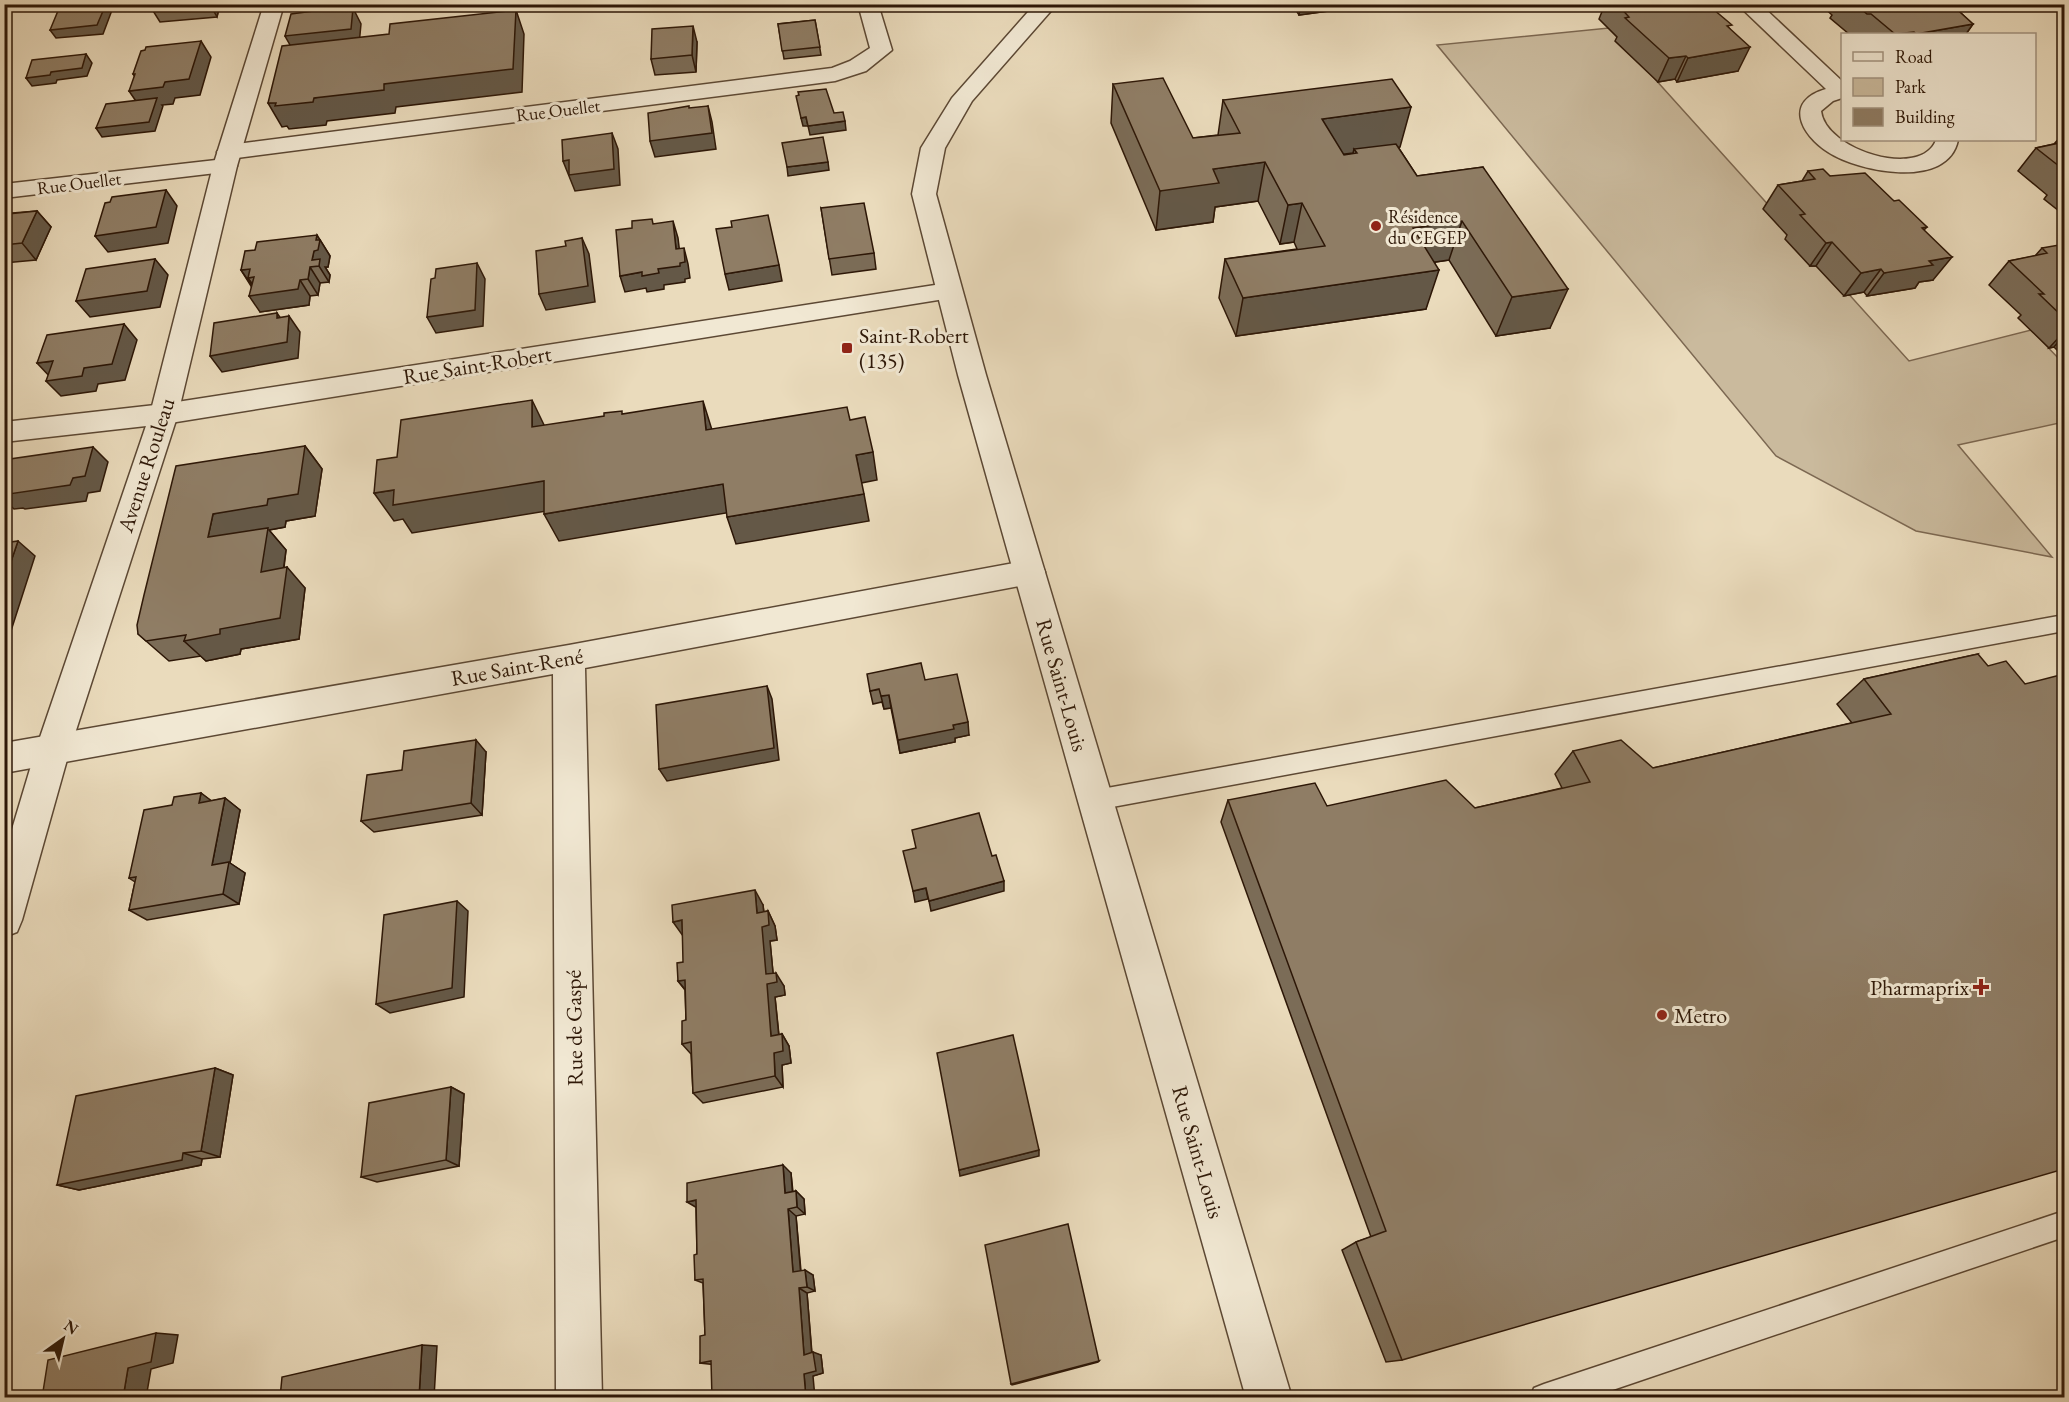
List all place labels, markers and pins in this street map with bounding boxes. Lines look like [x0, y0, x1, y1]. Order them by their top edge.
place label: Résidence du CEGEP [1388, 205, 1466, 249]
marker: Résidence du CEGEP [1369, 219, 1383, 233]
place label: Saint-Robert (135) [859, 321, 969, 375]
marker: Saint-Robert (135) [840, 341, 854, 355]
place label: Pharmaprix [1870, 973, 1970, 1002]
marker: Pharmaprix [1974, 980, 1988, 994]
place label: Metro [1674, 1001, 1727, 1030]
marker: Metro [1655, 1008, 1669, 1022]

